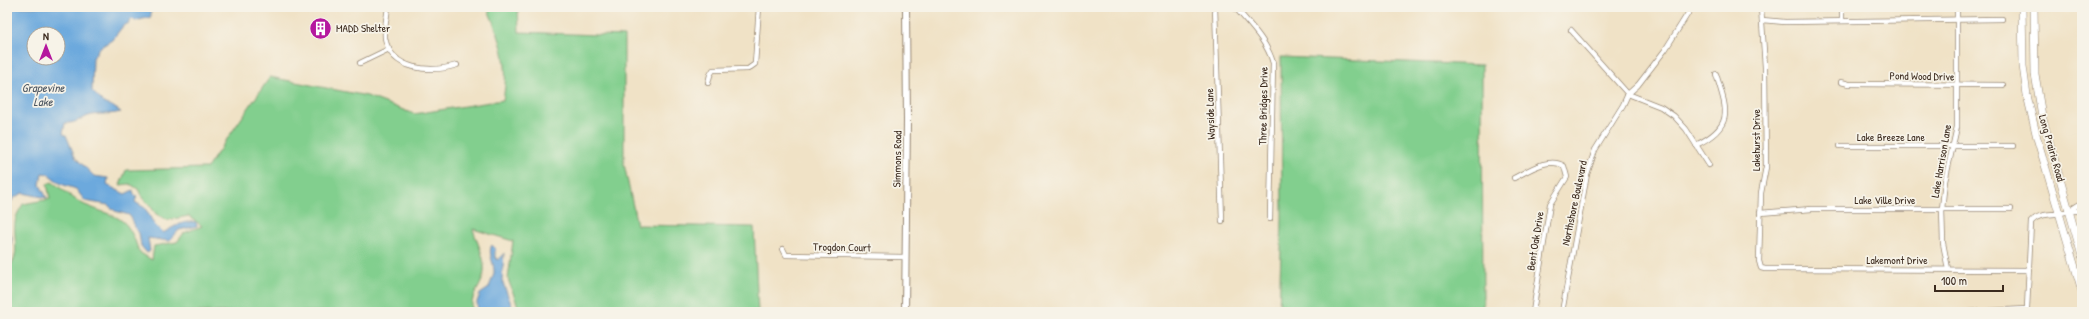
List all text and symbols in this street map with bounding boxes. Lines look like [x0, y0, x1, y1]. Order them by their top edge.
building icon: MADD Shelter [307, 15, 333, 41]
place label: MADD Shelter [336, 21, 391, 35]
north arrow [26, 26, 66, 66]
text: N [43, 29, 49, 43]
street label: Three Bridges Drive [1255, 66, 1271, 145]
street label: Pond Wood Drive [1890, 68, 1955, 84]
water label: Grapevine Lake [22, 79, 66, 110]
street label: Wayside Lane [1202, 87, 1218, 140]
street label: Lakehurst Drive [1749, 108, 1763, 171]
street label: Long Prairie Road [2036, 113, 2068, 184]
street label: Lake Harrison Lane [1928, 123, 1954, 199]
street label: Simmons Road [890, 130, 905, 187]
street label: Lake Breeze Lane [1857, 130, 1926, 144]
street label: Northshore Boulevard [1558, 159, 1590, 247]
street label: Lake Ville Drive [1855, 193, 1916, 207]
street label: Bent Oak Drive [1523, 210, 1547, 271]
street label: Trogdon Court [813, 239, 871, 255]
street label: Lakemont Drive [1866, 253, 1928, 267]
scale bar [1935, 267, 2003, 293]
text: 100 m [1941, 272, 1967, 289]

